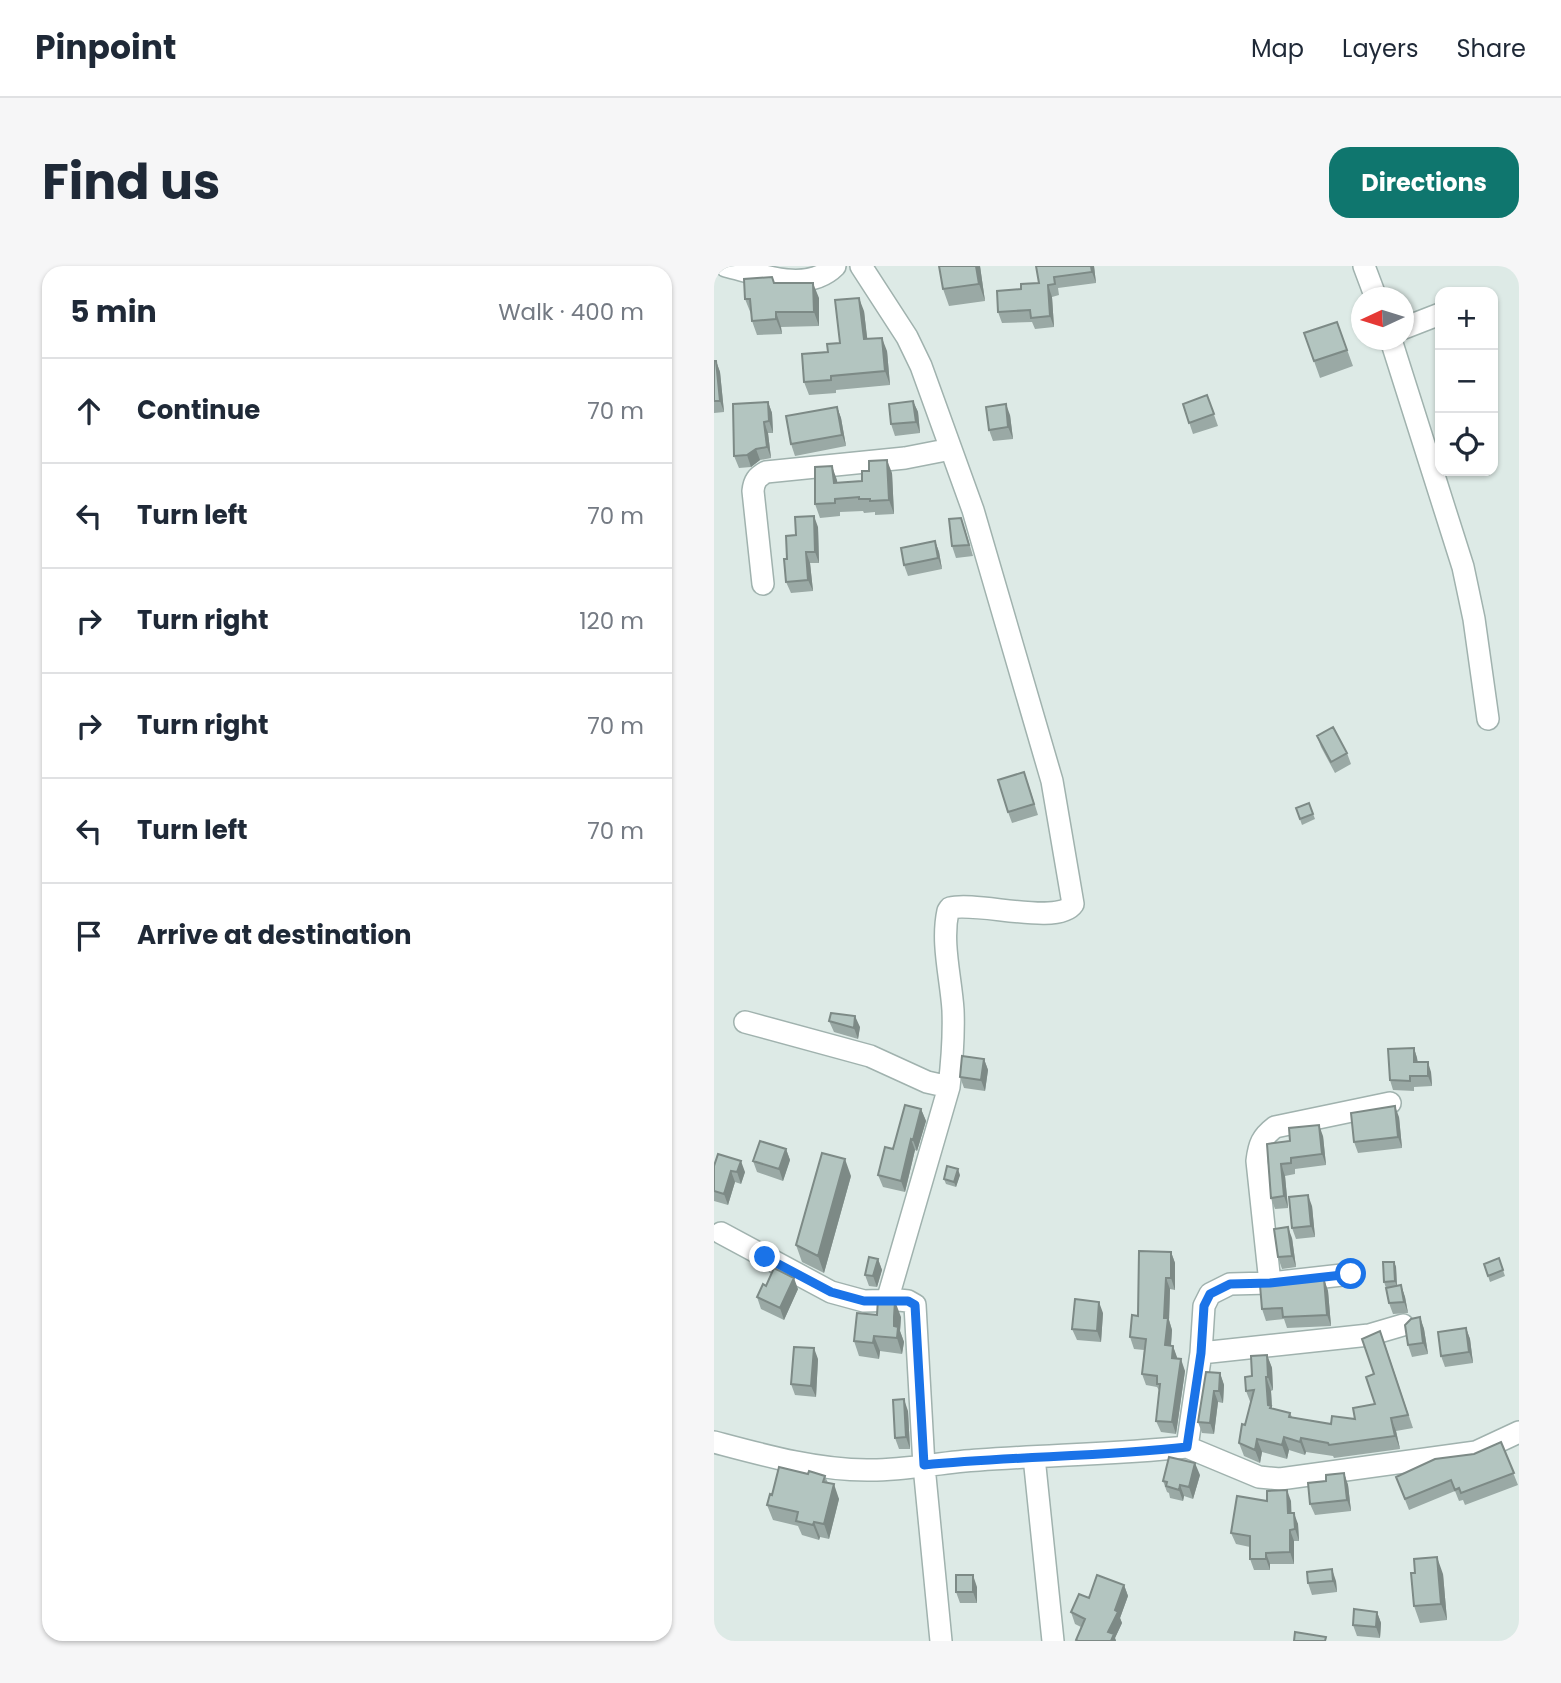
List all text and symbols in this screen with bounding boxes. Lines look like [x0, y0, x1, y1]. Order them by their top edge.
text: Pinpoint [35, 24, 176, 71]
text: Map [1251, 32, 1304, 65]
text: Layers [1342, 32, 1418, 65]
text: Share [1456, 32, 1526, 65]
button: Directions [1329, 147, 1519, 218]
text: Find us [42, 148, 220, 216]
north arrow [1351, 287, 1414, 350]
map controls [1435, 287, 1498, 476]
button: + [1435, 287, 1498, 350]
text: 5 min [70, 290, 157, 333]
text: Walk · 400 m [498, 296, 644, 328]
button: − [1435, 350, 1498, 413]
icon: ahead [70, 392, 108, 430]
text: Continue [137, 392, 260, 428]
text: 70 m [587, 395, 644, 427]
button: locate [1435, 413, 1498, 476]
icon: left [70, 497, 108, 535]
text: Turn left [137, 497, 248, 533]
text: 70 m [587, 500, 644, 532]
icon: right [70, 602, 108, 640]
text: Turn right [137, 602, 269, 638]
text: 120 m [579, 605, 644, 637]
icon: right [70, 707, 108, 745]
text: Turn right [137, 707, 269, 743]
text: 70 m [587, 710, 644, 742]
icon: left [70, 812, 108, 850]
text: Turn left [137, 812, 248, 848]
text: 70 m [587, 815, 644, 847]
icon: arrive [70, 917, 108, 955]
text: Arrive at destination [137, 917, 412, 953]
route end [749, 1241, 780, 1272]
route start [1335, 1258, 1366, 1289]

